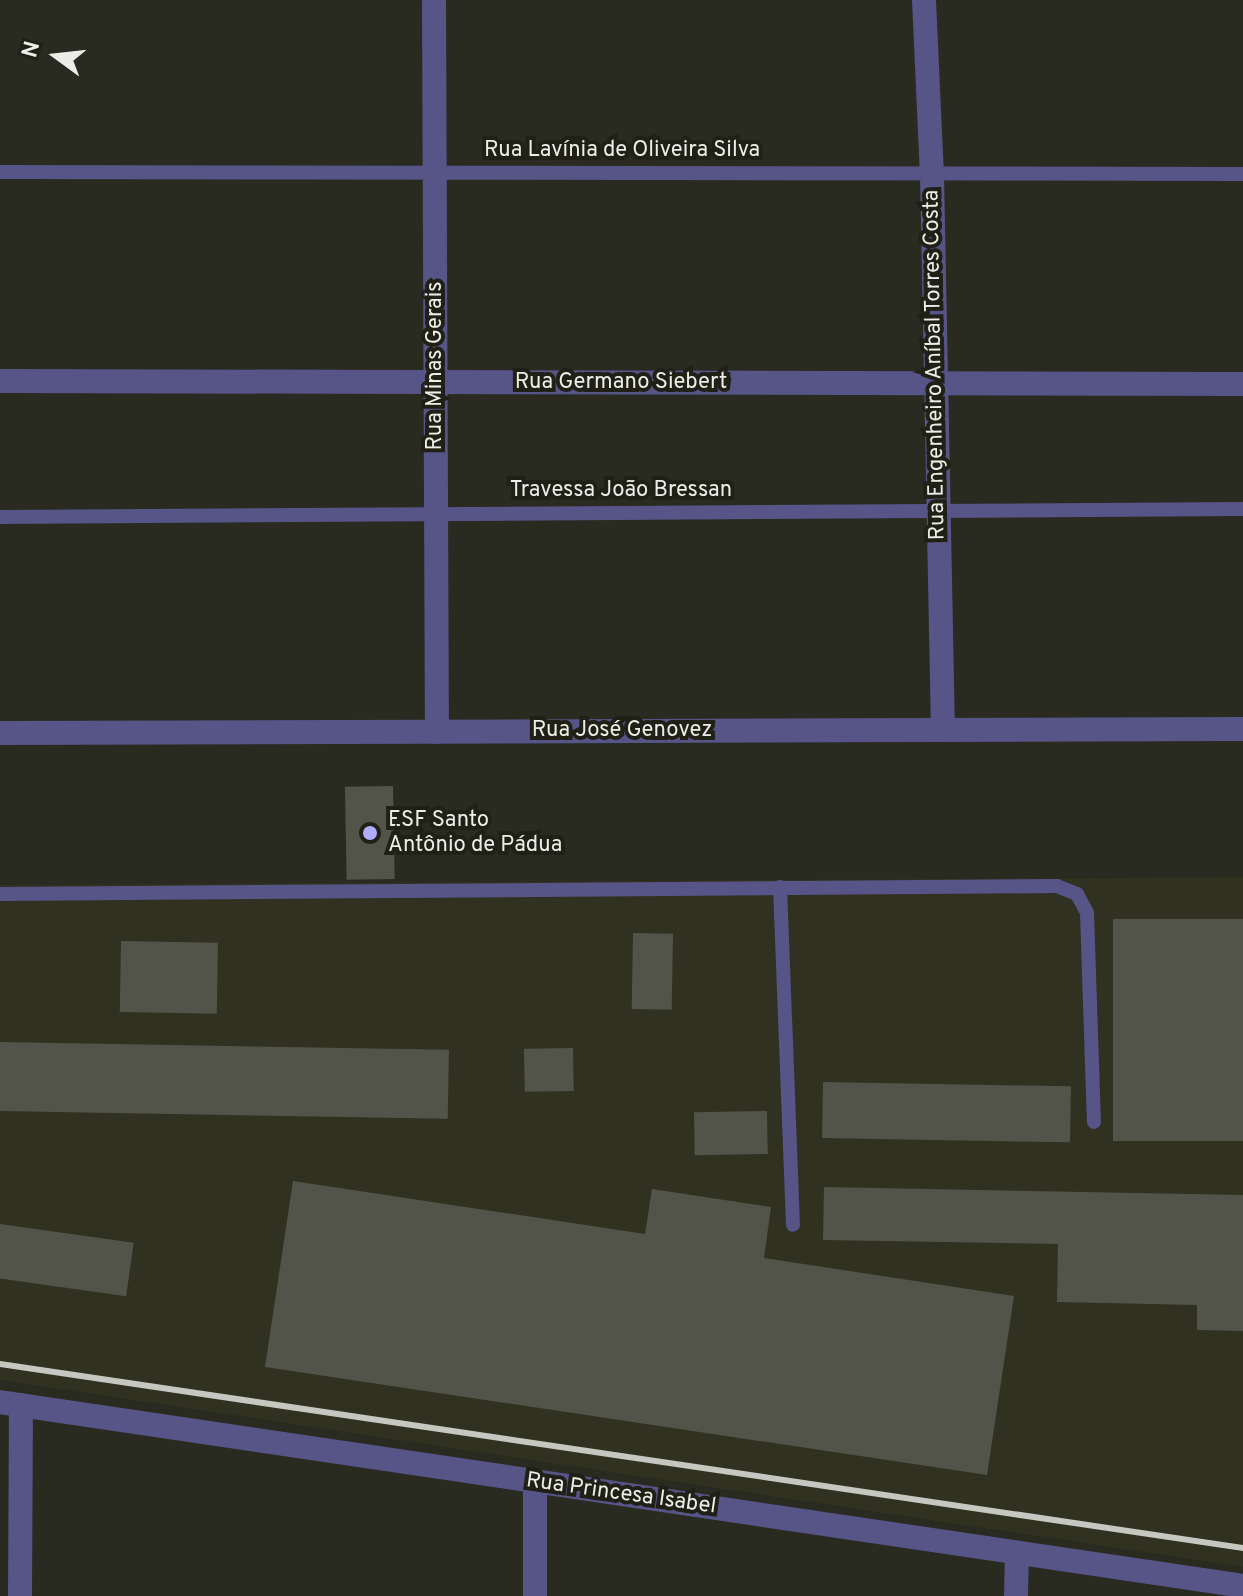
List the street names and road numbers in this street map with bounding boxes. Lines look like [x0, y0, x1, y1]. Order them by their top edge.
street label: Rua Lavínia de Oliveira Silva [484, 138, 760, 164]
street label: Rua Engenheiro Aníbal Torres Costa [919, 189, 951, 541]
street label: Rua Minas Gerais [423, 281, 449, 451]
street label: Rua Germano Siebert [515, 370, 727, 396]
street label: Travessa João Bressan [510, 478, 732, 504]
street label: Rua José Genovez [532, 718, 712, 744]
street label: Rua Princesa Isabel [524, 1468, 718, 1520]

